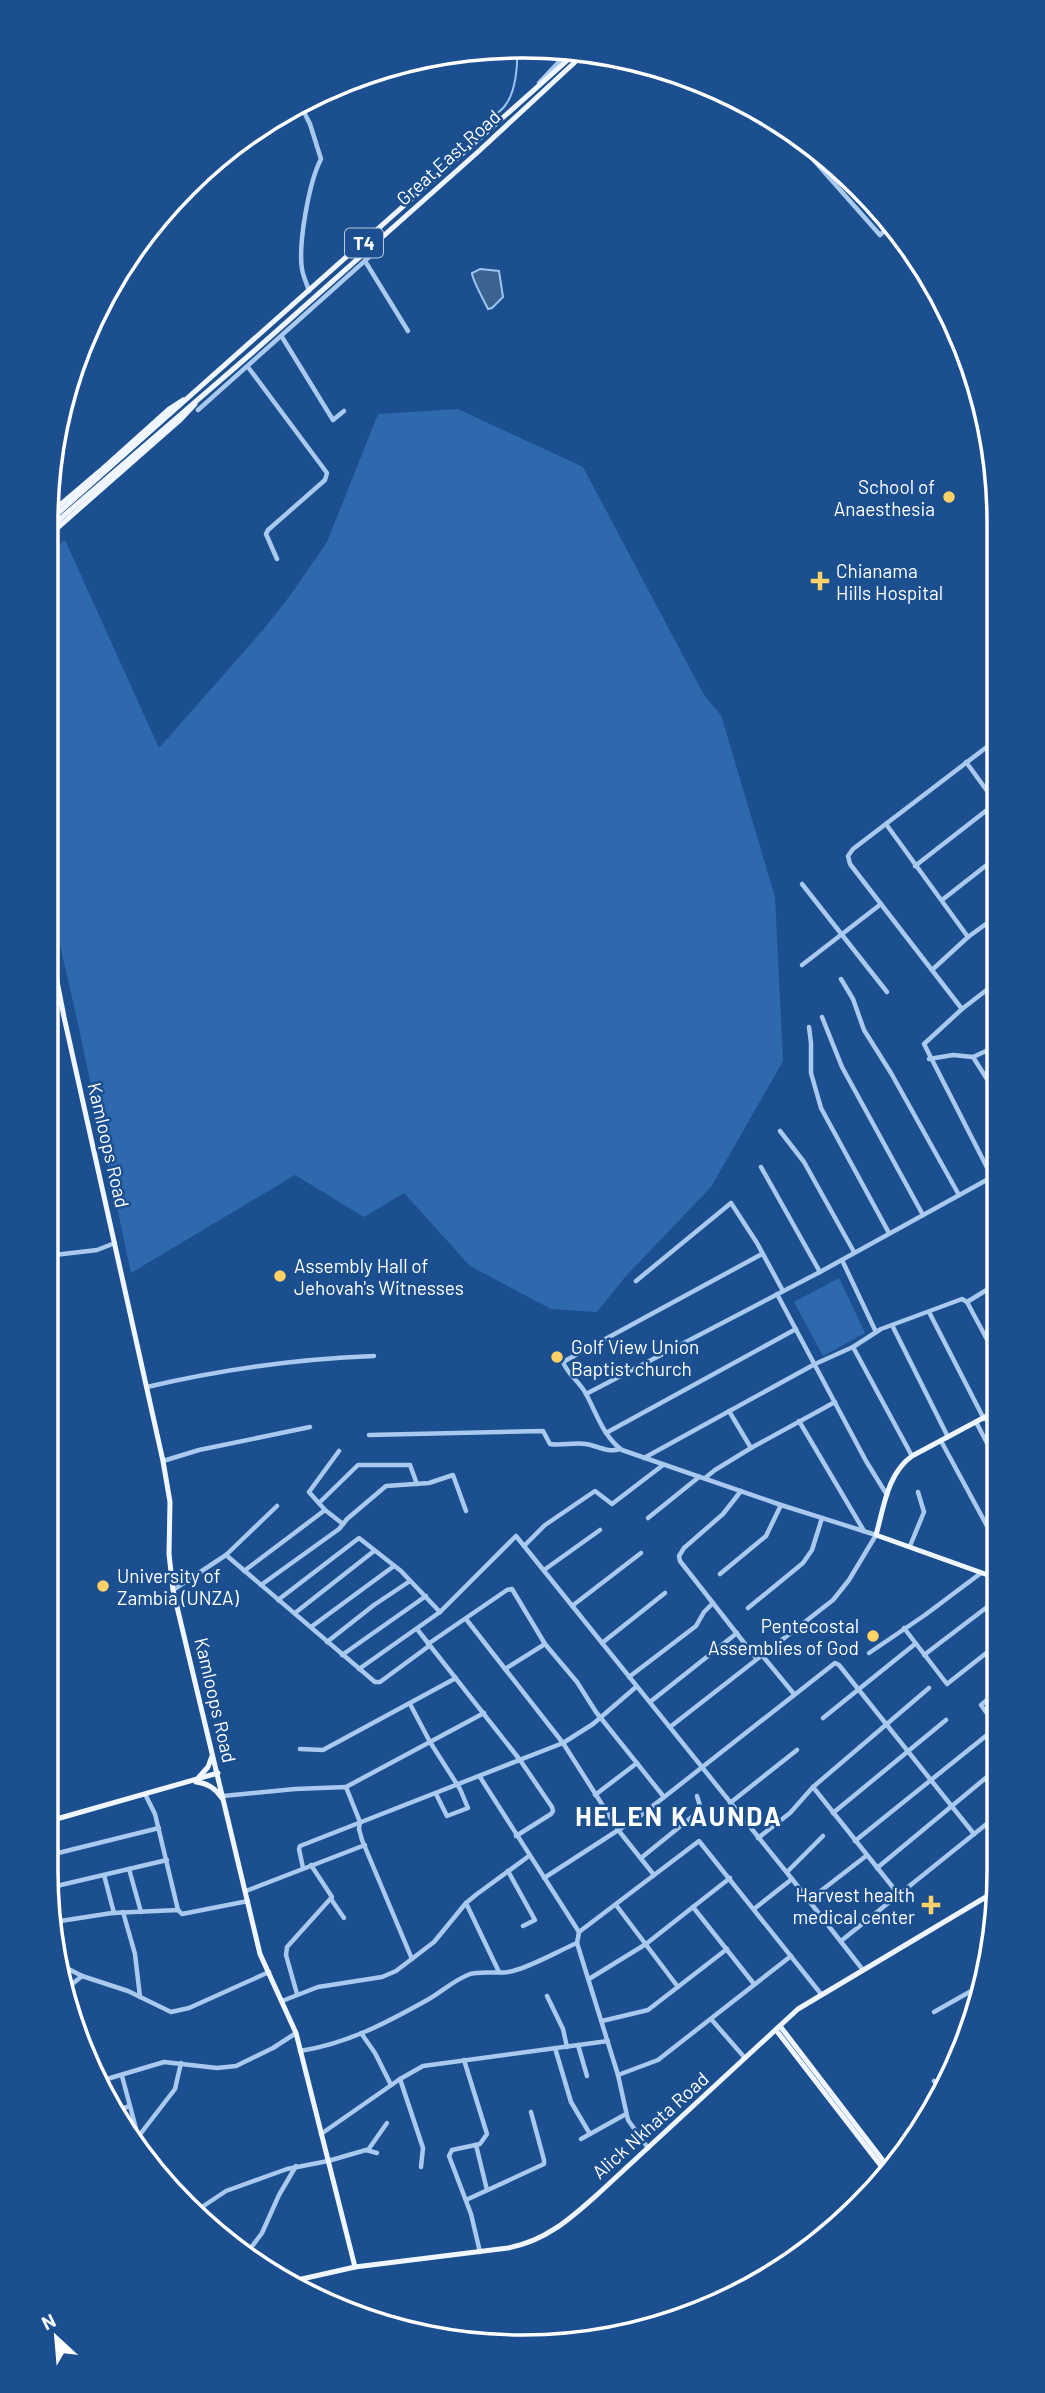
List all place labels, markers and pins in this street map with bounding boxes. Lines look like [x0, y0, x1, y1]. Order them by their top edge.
place label: School of Anaesthesia [834, 475, 935, 520]
marker: School of Anaesthesia [941, 489, 957, 505]
place label: Chianama Hills Hospital [836, 559, 943, 604]
marker: Chianama Hills Hospital [810, 571, 830, 591]
place label: Assembly Hall of Jehovah's Witnesses [294, 1254, 464, 1299]
marker: Assembly Hall of Jehovah's Witnesses [272, 1268, 288, 1284]
place label: Golf View Union Baptist church [571, 1335, 699, 1380]
marker: Golf View Union Baptist church [549, 1349, 565, 1365]
place label: University of Zambia (UNZA) [117, 1564, 240, 1609]
marker: University of Zambia (UNZA) [95, 1578, 111, 1594]
place label: Pentecostal Assemblies of God [708, 1614, 859, 1659]
marker: Pentecostal Assemblies of God [865, 1628, 881, 1644]
place label: Harvest health medical center [792, 1883, 915, 1928]
marker: Harvest health medical center [921, 1895, 941, 1915]

